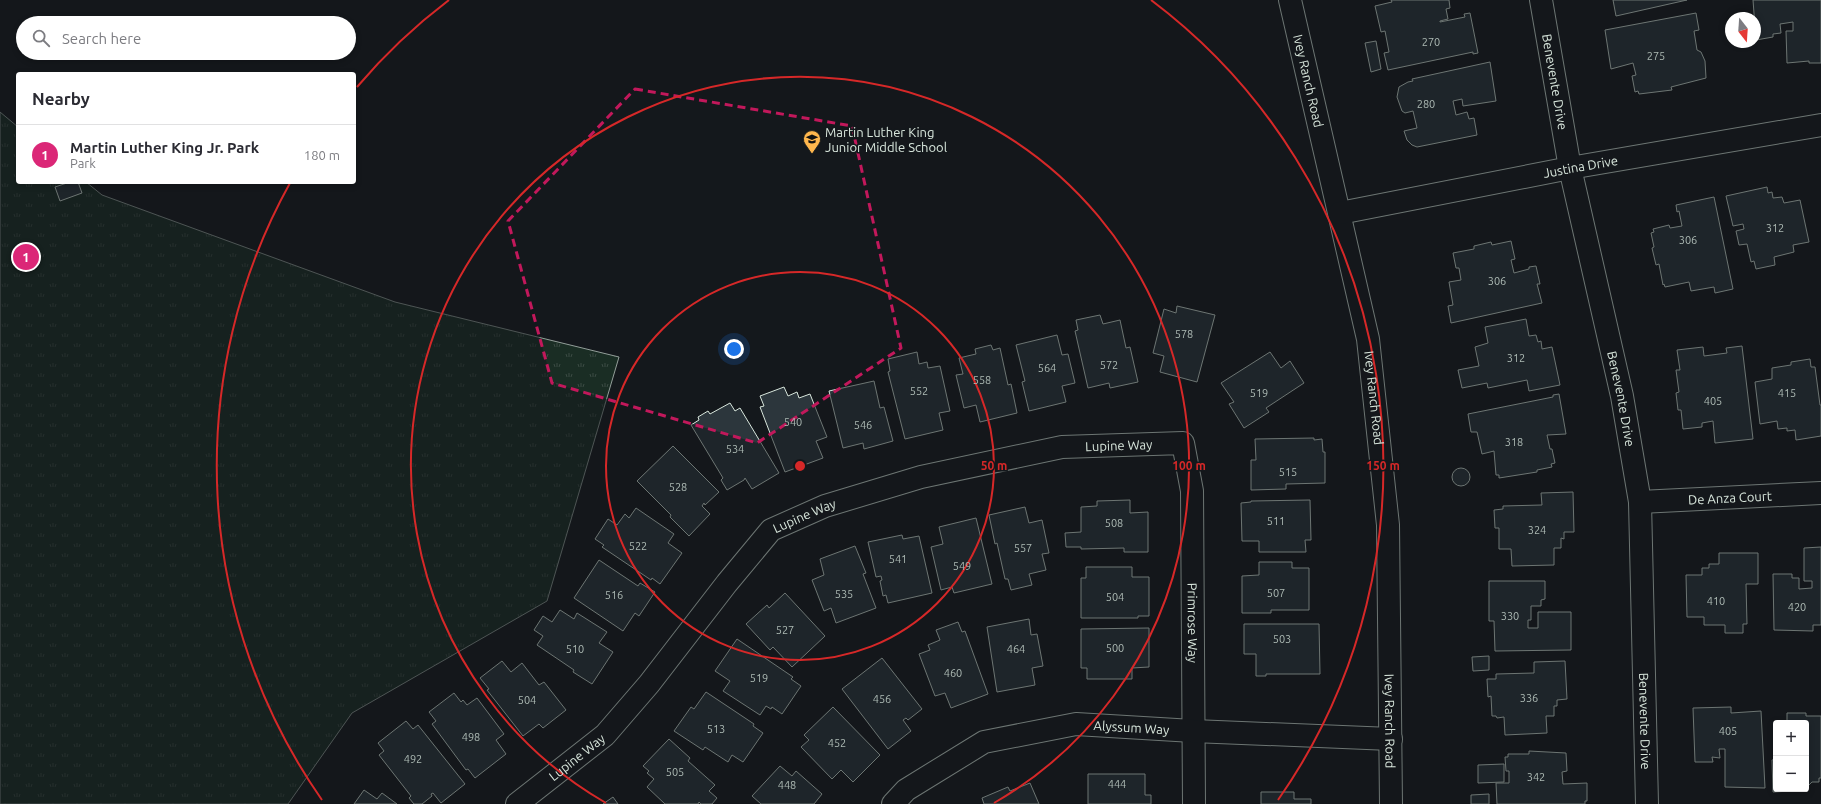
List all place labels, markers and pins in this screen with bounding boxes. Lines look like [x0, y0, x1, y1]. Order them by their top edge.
place label: Martin Luther King Junior Middle School [825, 125, 948, 154]
school or university icon: Martin Luther King Junior Middle School [802, 129, 822, 154]
pin: 1 [13, 242, 39, 272]
centre of rings [793, 459, 807, 473]

